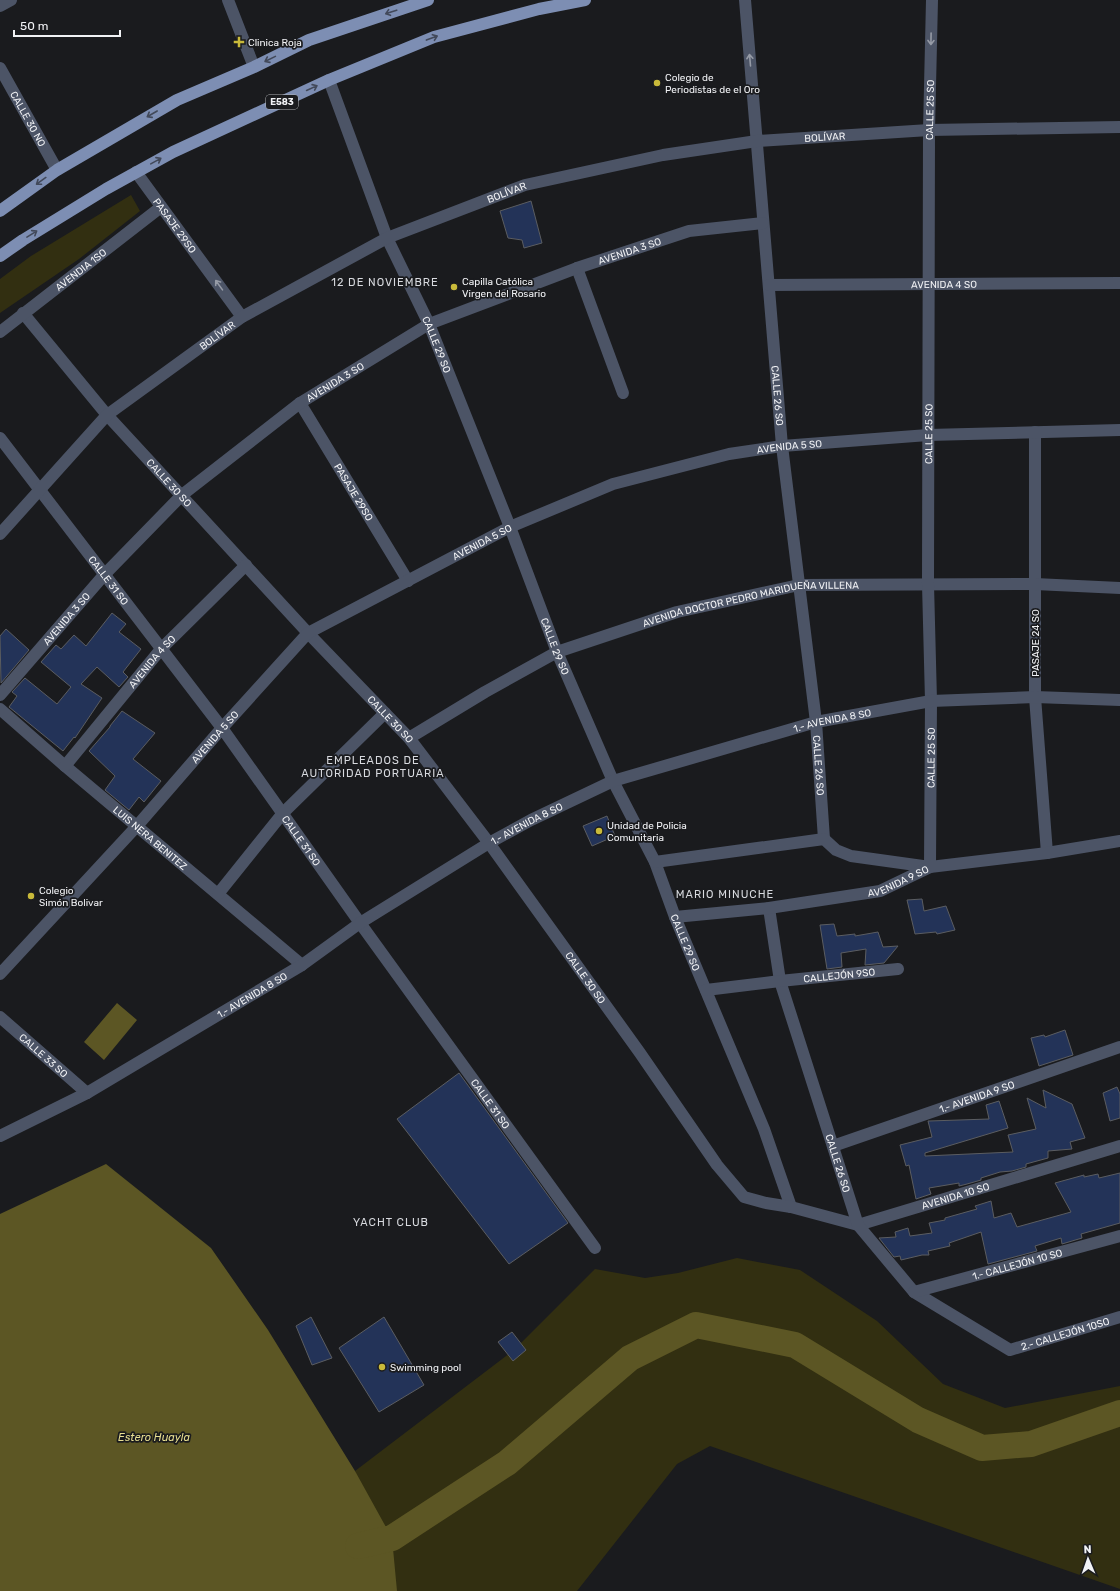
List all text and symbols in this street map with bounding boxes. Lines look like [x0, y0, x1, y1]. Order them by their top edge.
one-way arrow [386, 9, 398, 17]
scale bar [14, 12, 120, 38]
text: 50 m [20, 19, 48, 33]
one-way arrow [927, 32, 935, 45]
one-way arrow [426, 34, 438, 42]
marker: Clinica Roja [233, 36, 245, 48]
place label: Clinica Roja [248, 37, 302, 49]
one-way arrow [746, 54, 754, 67]
one-way arrow [265, 56, 277, 63]
place label: Colegio de Periodistas de el Oro [665, 72, 760, 96]
marker: Colegio de Periodistas de el Oro [652, 78, 662, 88]
street label: CALLE 25 SO [924, 79, 937, 140]
one-way arrow [306, 84, 318, 91]
street label: CALLE 30 NO [7, 89, 48, 149]
road number: E583 [266, 95, 298, 109]
one-way arrow [147, 110, 159, 118]
street label: BOLÍVAR [804, 130, 846, 145]
one-way arrow [150, 157, 162, 164]
one-way arrow [36, 177, 47, 185]
street label: BOLÍVAR [486, 180, 529, 206]
street label: PASAJE 29SO [150, 196, 198, 256]
one-way arrow [26, 230, 37, 238]
street label: AVENIDA 3 SO [597, 236, 663, 268]
street label: AVENDIA 1SO [53, 246, 109, 294]
district label: 12 DE NOVIEMBRE [331, 276, 439, 289]
place label: Capilla Católica Virgen del Rosario [462, 276, 546, 300]
street label: AVENIDA 4 SO [911, 279, 977, 291]
one-way arrow [215, 280, 223, 291]
marker: Capilla Católica Virgen del Rosario [449, 282, 459, 292]
street label: CALLE 29 SO [419, 314, 453, 375]
street label: BOLÍVAR [197, 319, 238, 353]
street label: AVENIDA 3 SO [304, 360, 367, 405]
street label: CALLE 26 SO [768, 365, 785, 427]
street label: CALLE 25 SO [923, 403, 935, 464]
street label: AVENIDA 5 SO [756, 438, 823, 457]
street label: CALLE 30 SO [143, 457, 194, 510]
street label: PASAJE 29SO [331, 462, 375, 524]
street label: AVENIDA 5 SO [451, 522, 514, 563]
street label: CALLE 31 SO [85, 554, 131, 608]
street label: AVENIDA DOCTOR PEDRO MARIDUEÑA VILLENA [641, 580, 859, 630]
street label: AVENIDA 3 SO [41, 590, 93, 648]
street label: PASAJE 24 SO [1030, 609, 1042, 677]
street label: CALLE 29 SO [538, 616, 571, 677]
street label: AVENIDA 4 SO [127, 633, 179, 691]
street label: CALLE 30 SO [365, 694, 416, 746]
street label: 1.- AVENIDA 8 SO [792, 707, 872, 735]
street label: AVENIDA 5 SO [189, 709, 242, 766]
street label: CALLE 25 SO [925, 727, 938, 788]
street label: CALLE 26 SO [810, 735, 826, 796]
district label: EMPLEADOS DE AUTORIDAD PORTUARIA [301, 754, 445, 780]
street label: 1.- AVENIDA 8 SO [489, 801, 565, 848]
street label: LUIS NERA BENITEZ [110, 804, 189, 873]
street label: CALLE 31 SO [279, 814, 323, 869]
place label: Unidad de Policia Comunitaria [607, 820, 687, 844]
marker: Unidad de Policia Comunitaria [594, 826, 604, 836]
street label: AVENIDA 9 SO [867, 863, 931, 900]
place label: Colegio Simón Bolivar [39, 885, 103, 909]
district label: MARIO MINUCHE [676, 888, 774, 901]
marker: Colegio Simón Bolivar [26, 891, 36, 901]
street label: CALLE 29 SO [667, 913, 702, 973]
street label: CALLE 30 SO [562, 950, 608, 1006]
street label: CALLEJÓN 9SO [803, 966, 876, 986]
street label: 1.- AVENIDA 8 SO [215, 970, 290, 1021]
street label: CALLE 33 SO [16, 1031, 70, 1081]
street label: CALLE 31 SO [468, 1077, 512, 1132]
street label: 1.- AVENIDA 9 SO [938, 1079, 1016, 1116]
street label: CALLE 26 SO [822, 1133, 852, 1194]
street label: AVENIDA 10 SO [920, 1181, 991, 1212]
district label: YACHT CLUB [353, 1216, 429, 1229]
street label: 1.- CALLEJÓN 10 SO [971, 1247, 1064, 1283]
street label: 2.- CALLEJÓN 10SO [1020, 1315, 1111, 1353]
marker: Swimming pool [377, 1362, 387, 1372]
place label: Swimming pool [390, 1362, 461, 1374]
water label: Estero Huayla [118, 1431, 191, 1444]
north arrow [1068, 1539, 1108, 1579]
text: N [1083, 1543, 1092, 1556]

